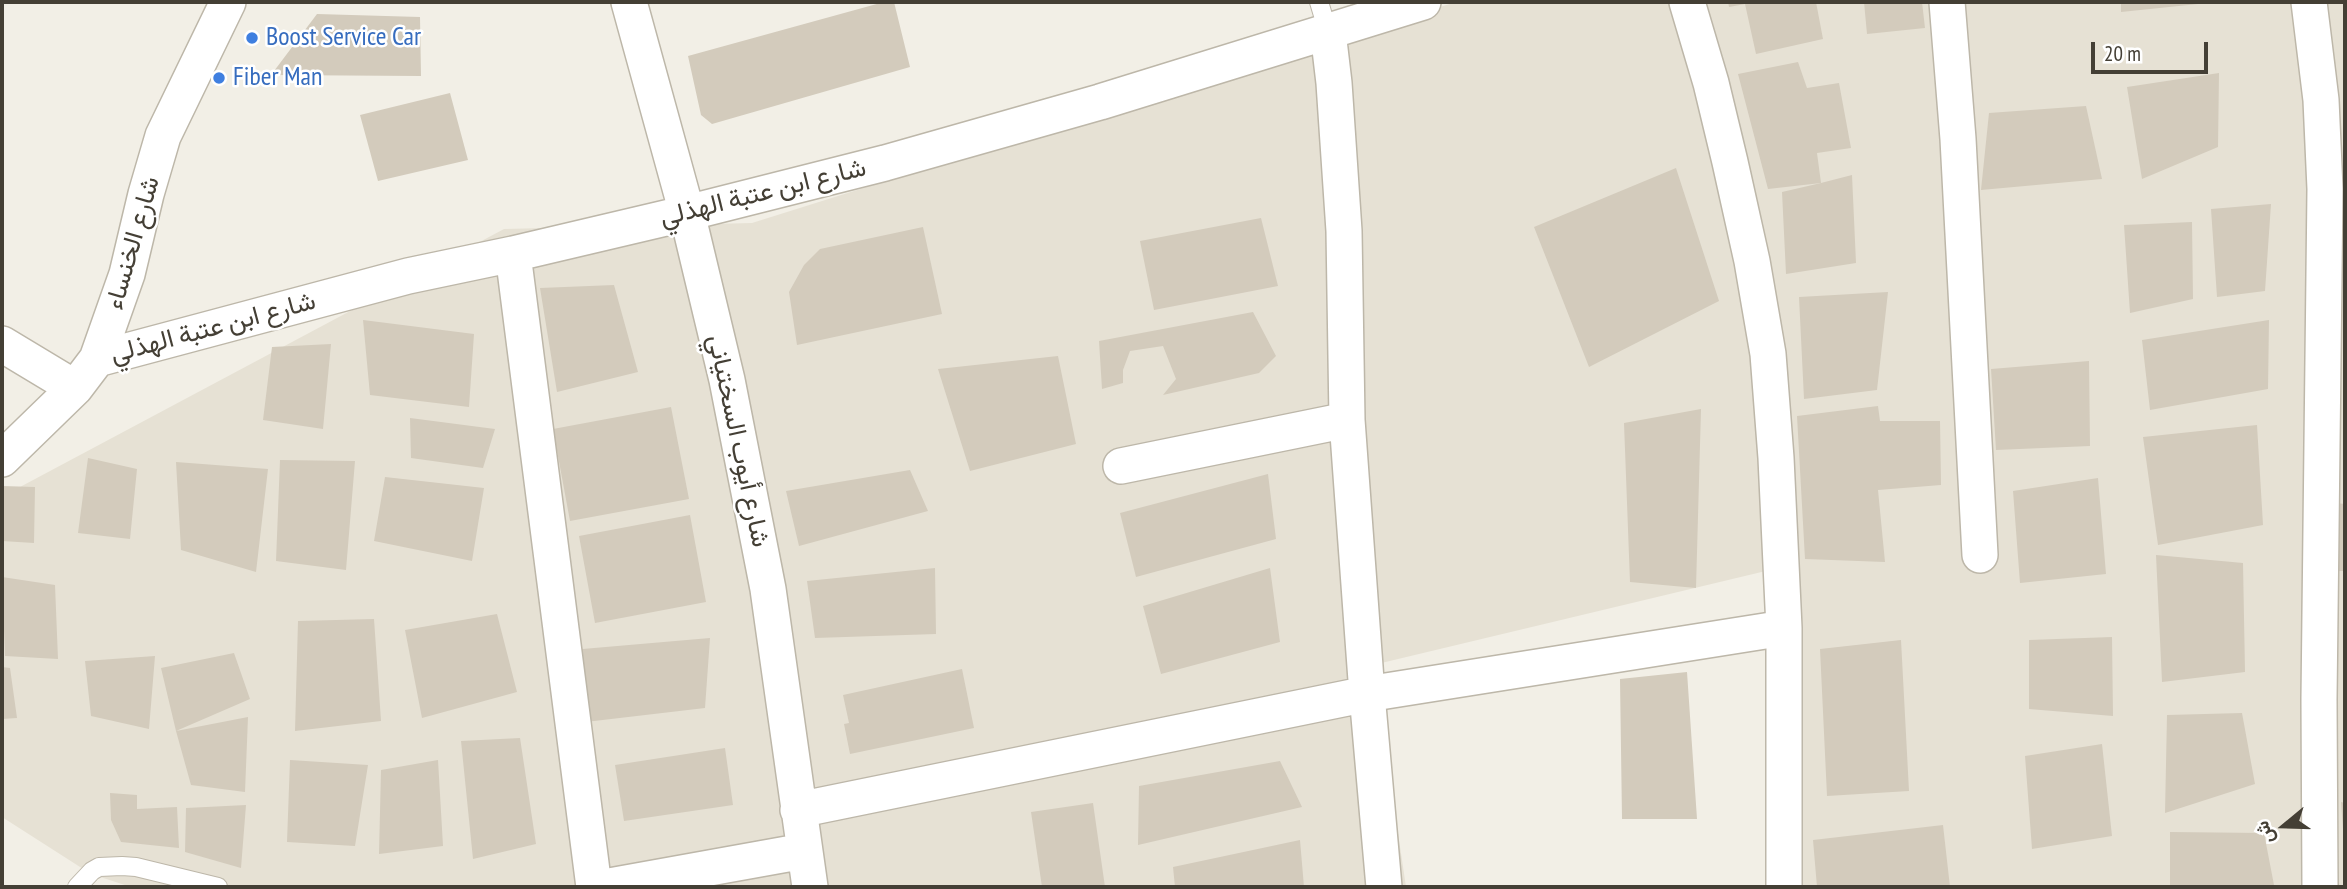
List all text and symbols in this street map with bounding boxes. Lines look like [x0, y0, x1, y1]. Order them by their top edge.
place label: Boost Service Car [266, 22, 421, 54]
scale bar [2095, 28, 2212, 72]
marker: Boost Service Car [244, 30, 260, 46]
text: 20 m [2104, 40, 2141, 67]
place label: Fiber Man [233, 62, 322, 94]
marker: Fiber Man [211, 70, 227, 86]
street label: شارع ابن عتبة الهذلي [657, 152, 869, 234]
street label: شارع الخنساء [99, 173, 167, 313]
street label: شارع ابن عتبة الهذلي [107, 286, 319, 370]
street label: شارع أيوب السختياني [700, 332, 776, 550]
north arrow [2249, 791, 2319, 861]
text: ش [2249, 818, 2279, 848]

